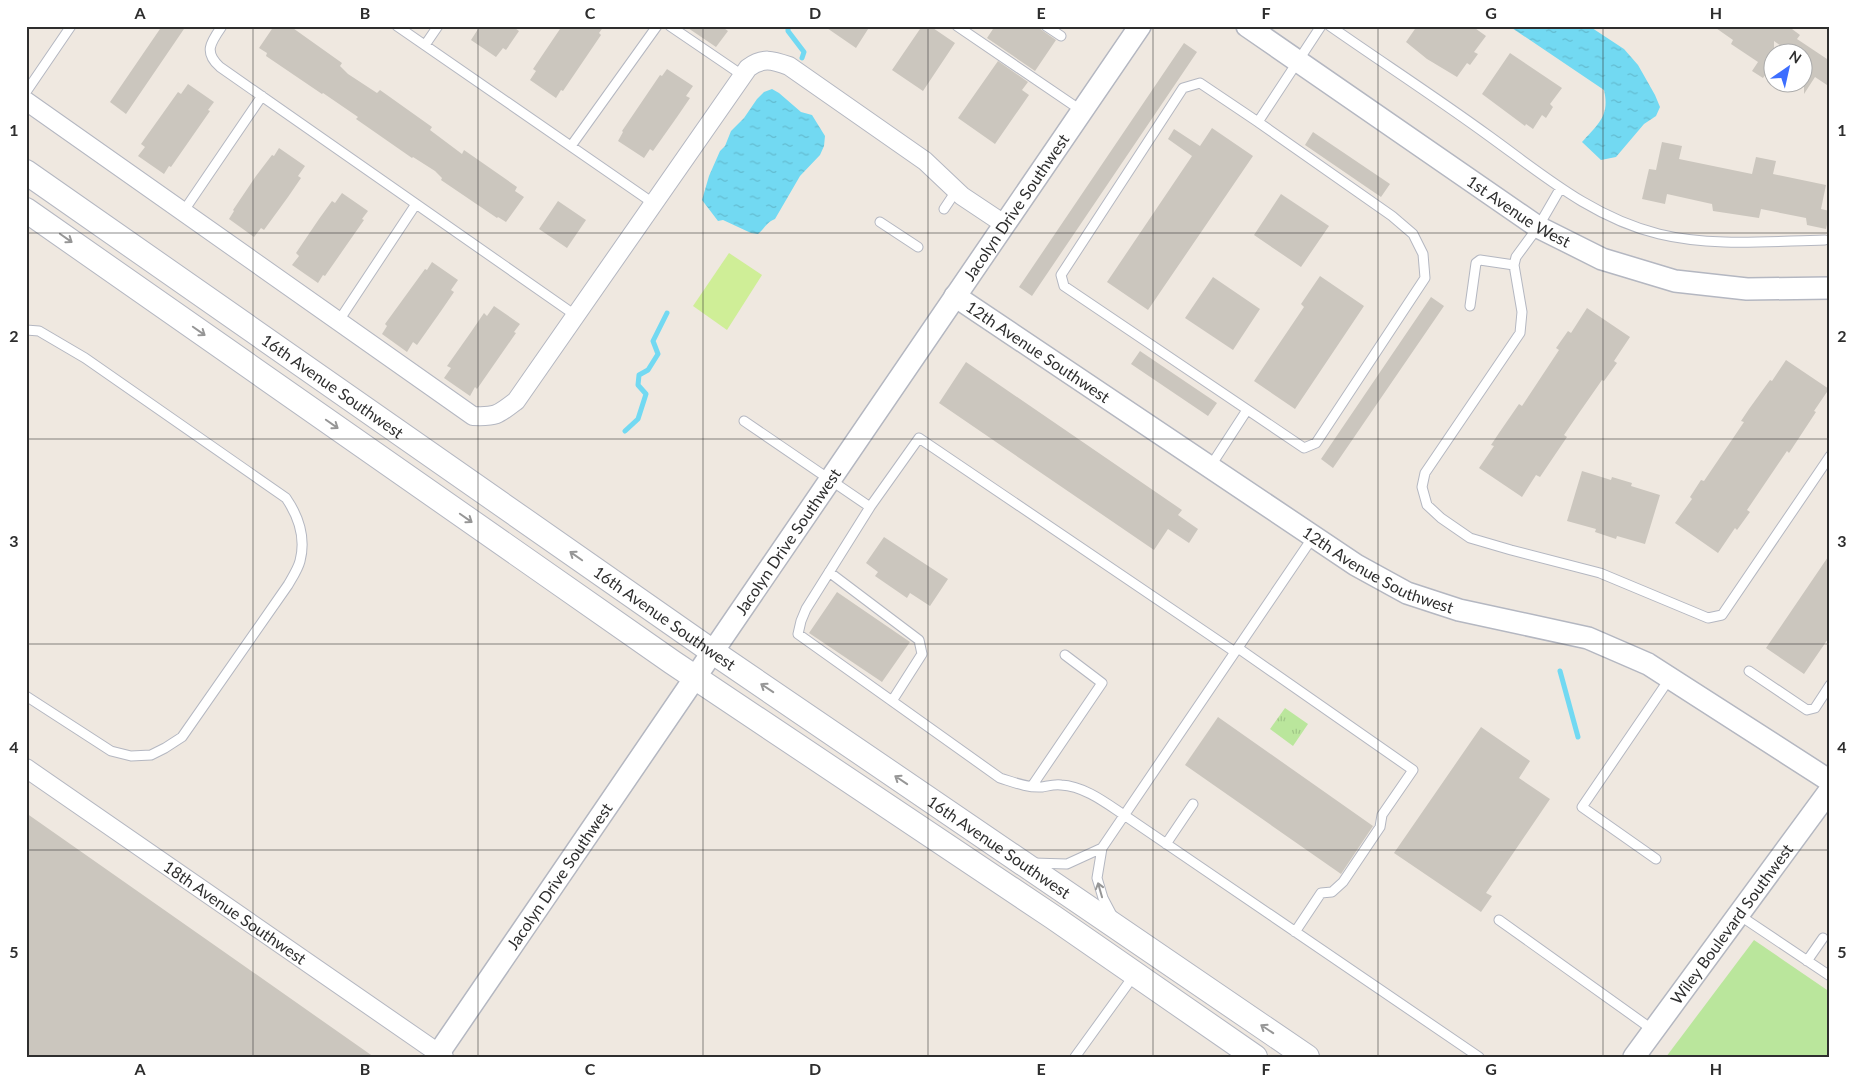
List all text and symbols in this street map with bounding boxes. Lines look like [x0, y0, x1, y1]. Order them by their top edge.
text: A [133, 3, 146, 22]
text: B [360, 3, 370, 22]
text: C [585, 3, 596, 22]
text: D [809, 3, 821, 22]
text: E [1036, 3, 1046, 22]
text: F [1261, 3, 1271, 22]
text: G [1485, 3, 1497, 22]
text: H [1710, 3, 1722, 22]
north arrow [1764, 42, 1814, 92]
text: N [1786, 47, 1805, 67]
text: 1 [9, 120, 19, 139]
text: 1 [1837, 120, 1847, 139]
street label: Jacolyn Drive Southwest [959, 130, 1073, 284]
street label: 1st Avenue West [1464, 171, 1574, 251]
one-way arrow [59, 233, 73, 243]
street label: 12th Avenue Southwest [963, 296, 1114, 406]
text: 2 [9, 326, 19, 345]
one-way arrow [192, 326, 206, 336]
text: 2 [1837, 326, 1847, 345]
street label: 16th Avenue Southwest [258, 330, 408, 442]
one-way arrow [325, 419, 339, 429]
street label: Jacolyn Drive Southwest [731, 464, 844, 618]
one-way arrow [458, 513, 472, 523]
street label: 12th Avenue Southwest [1299, 522, 1456, 617]
text: 3 [9, 531, 19, 550]
text: 3 [1837, 531, 1847, 550]
one-way arrow [569, 551, 583, 561]
street label: 16th Avenue Southwest [590, 562, 740, 674]
one-way arrow [760, 683, 774, 693]
text: 4 [9, 737, 19, 756]
text: 4 [1837, 737, 1847, 756]
one-way arrow [894, 775, 908, 785]
street label: 16th Avenue Southwest [924, 791, 1074, 902]
street label: Jacolyn Drive Southwest [502, 799, 616, 953]
street label: Wiley Boulevard Southwest [1666, 840, 1796, 1008]
street label: 18th Avenue Southwest [160, 856, 310, 968]
one-way arrow [1095, 882, 1105, 898]
text: 5 [9, 942, 19, 961]
text: 5 [1837, 942, 1847, 961]
one-way arrow [1260, 1024, 1274, 1034]
text: A [133, 1059, 146, 1078]
text: B [360, 1059, 370, 1078]
text: C [585, 1059, 596, 1078]
text: D [809, 1059, 821, 1078]
text: E [1036, 1059, 1046, 1078]
text: F [1261, 1059, 1271, 1078]
text: G [1485, 1059, 1497, 1078]
text: H [1710, 1059, 1722, 1078]

